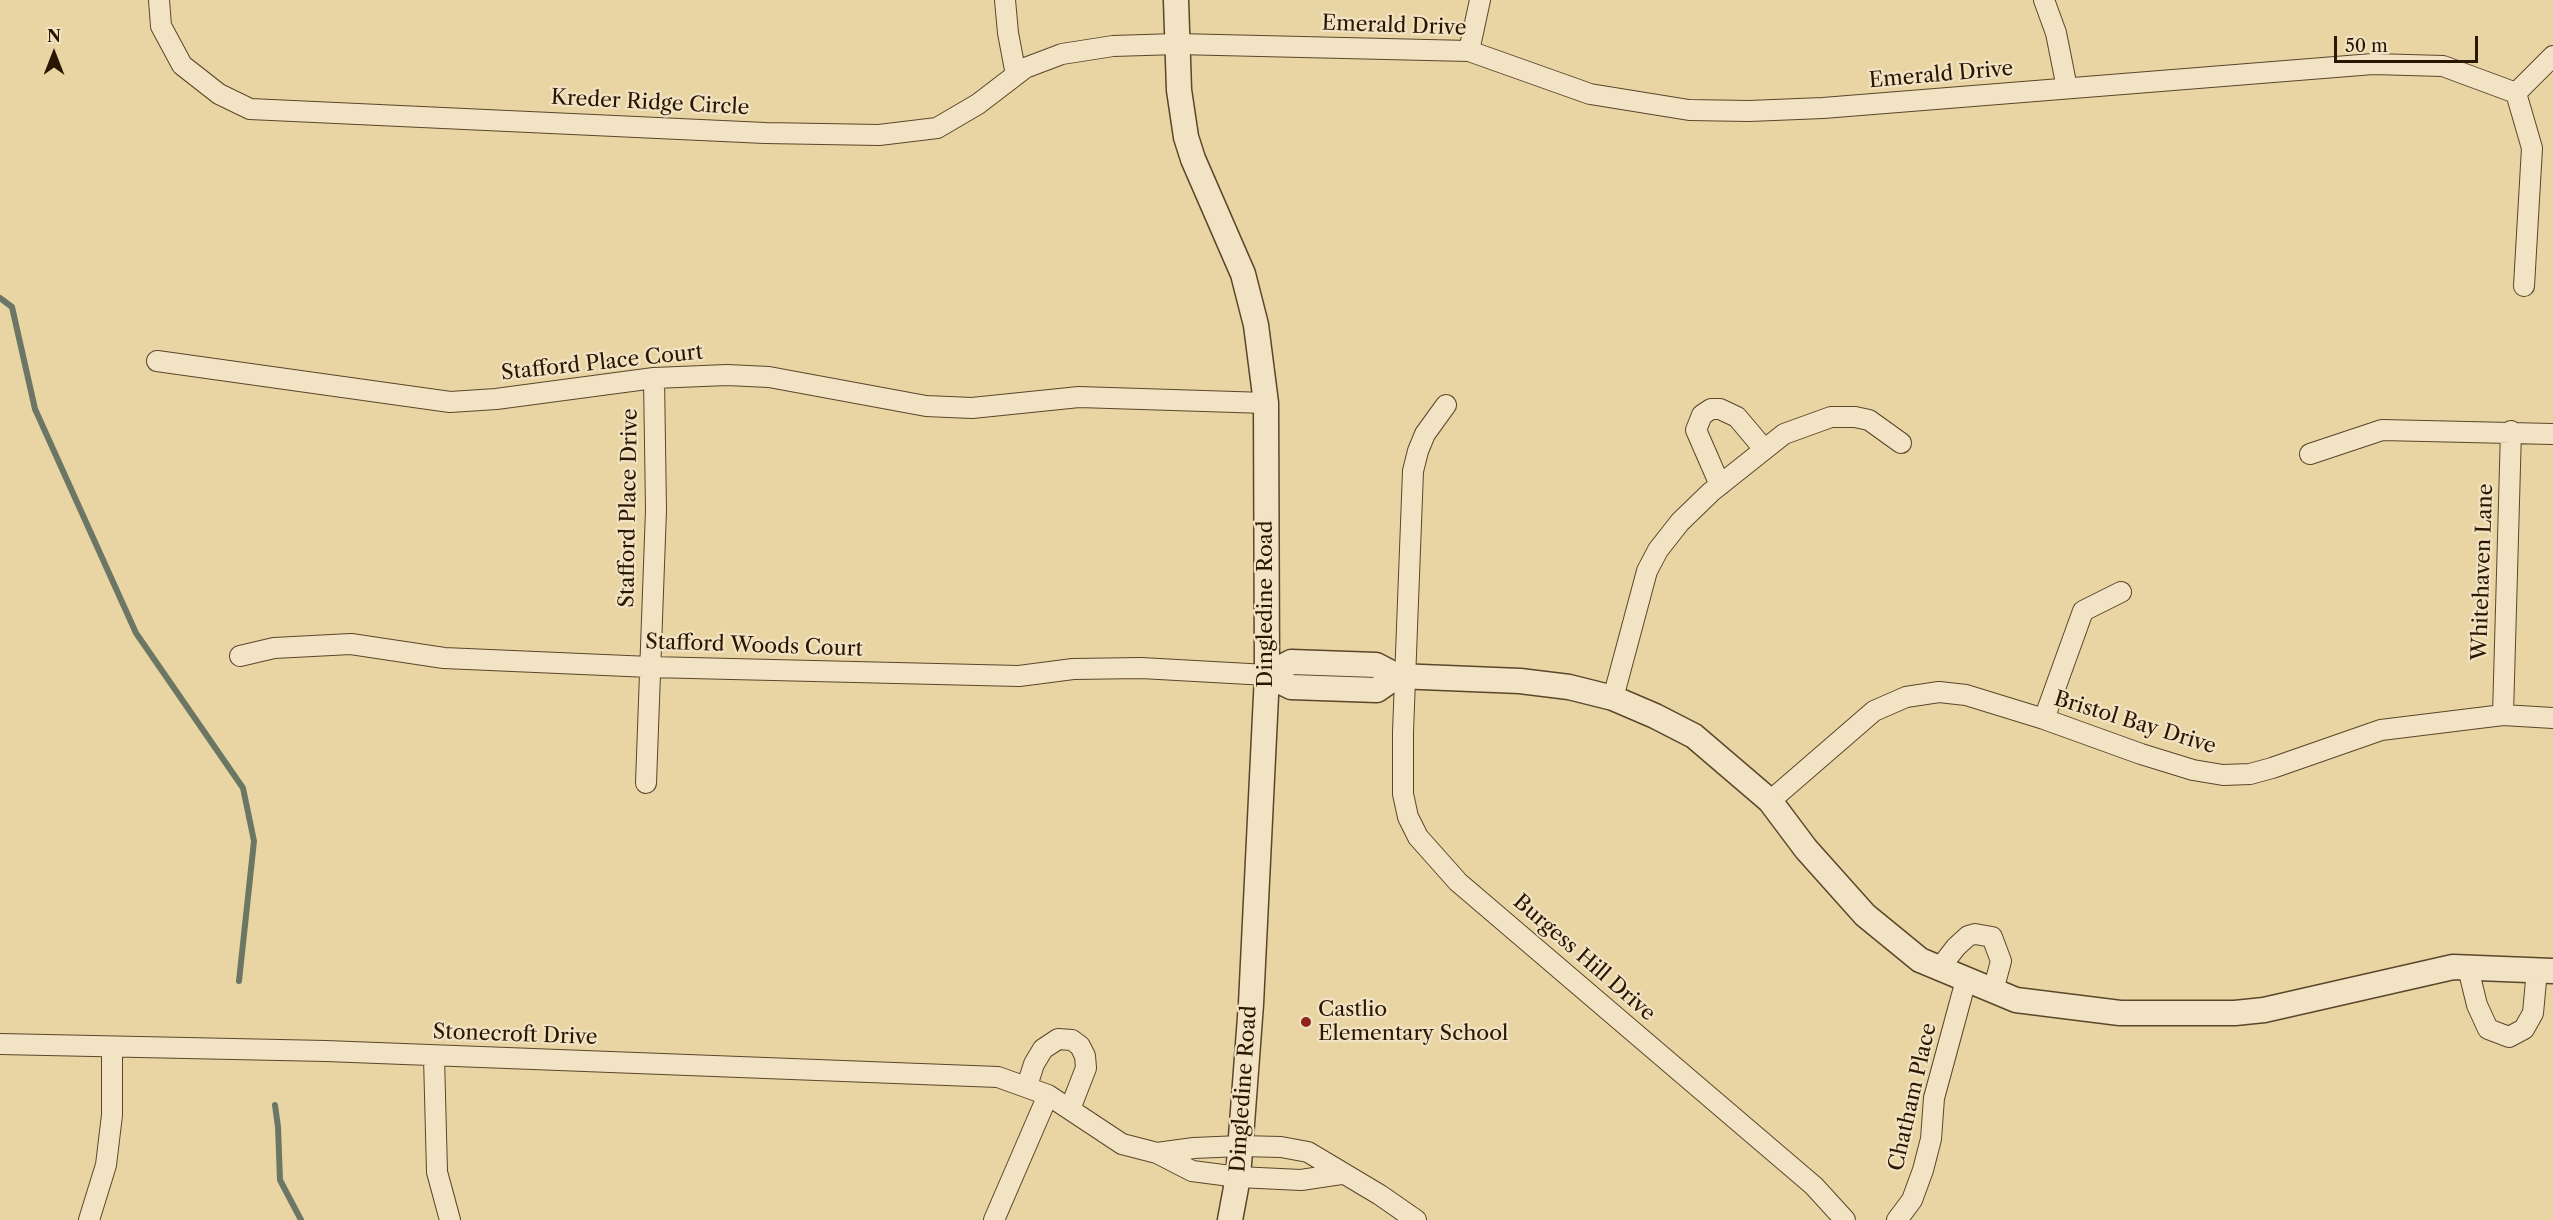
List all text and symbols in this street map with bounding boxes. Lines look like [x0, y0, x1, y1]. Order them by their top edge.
street label: Emerald Drive [1321, 11, 1467, 41]
north arrow [24, 24, 84, 84]
scale bar [2337, 24, 2481, 62]
text: N [47, 26, 61, 46]
text: 50 m [2345, 35, 2388, 57]
street label: Emerald Drive [1868, 56, 2014, 94]
street label: Kreder Ridge Circle [550, 85, 750, 121]
street label: Stafford Place Court [500, 340, 704, 386]
street label: Stafford Place Drive [615, 408, 643, 608]
street label: Whitehaven Lane [2467, 483, 2499, 661]
street label: Dingledine Road [1253, 520, 1279, 688]
street label: Stafford Woods Court [645, 630, 863, 662]
street label: Bristol Bay Drive [2051, 686, 2219, 760]
street label: Burgess Hill Drive [1508, 889, 1660, 1027]
place label: Castlio Elementary School [1318, 997, 1508, 1047]
street label: Dingledine Road [1226, 1005, 1262, 1173]
marker: Castlio Elementary School [1299, 1015, 1313, 1029]
street label: Stonecroft Drive [432, 1020, 598, 1050]
street label: Chatham Place [1884, 1021, 1942, 1173]

